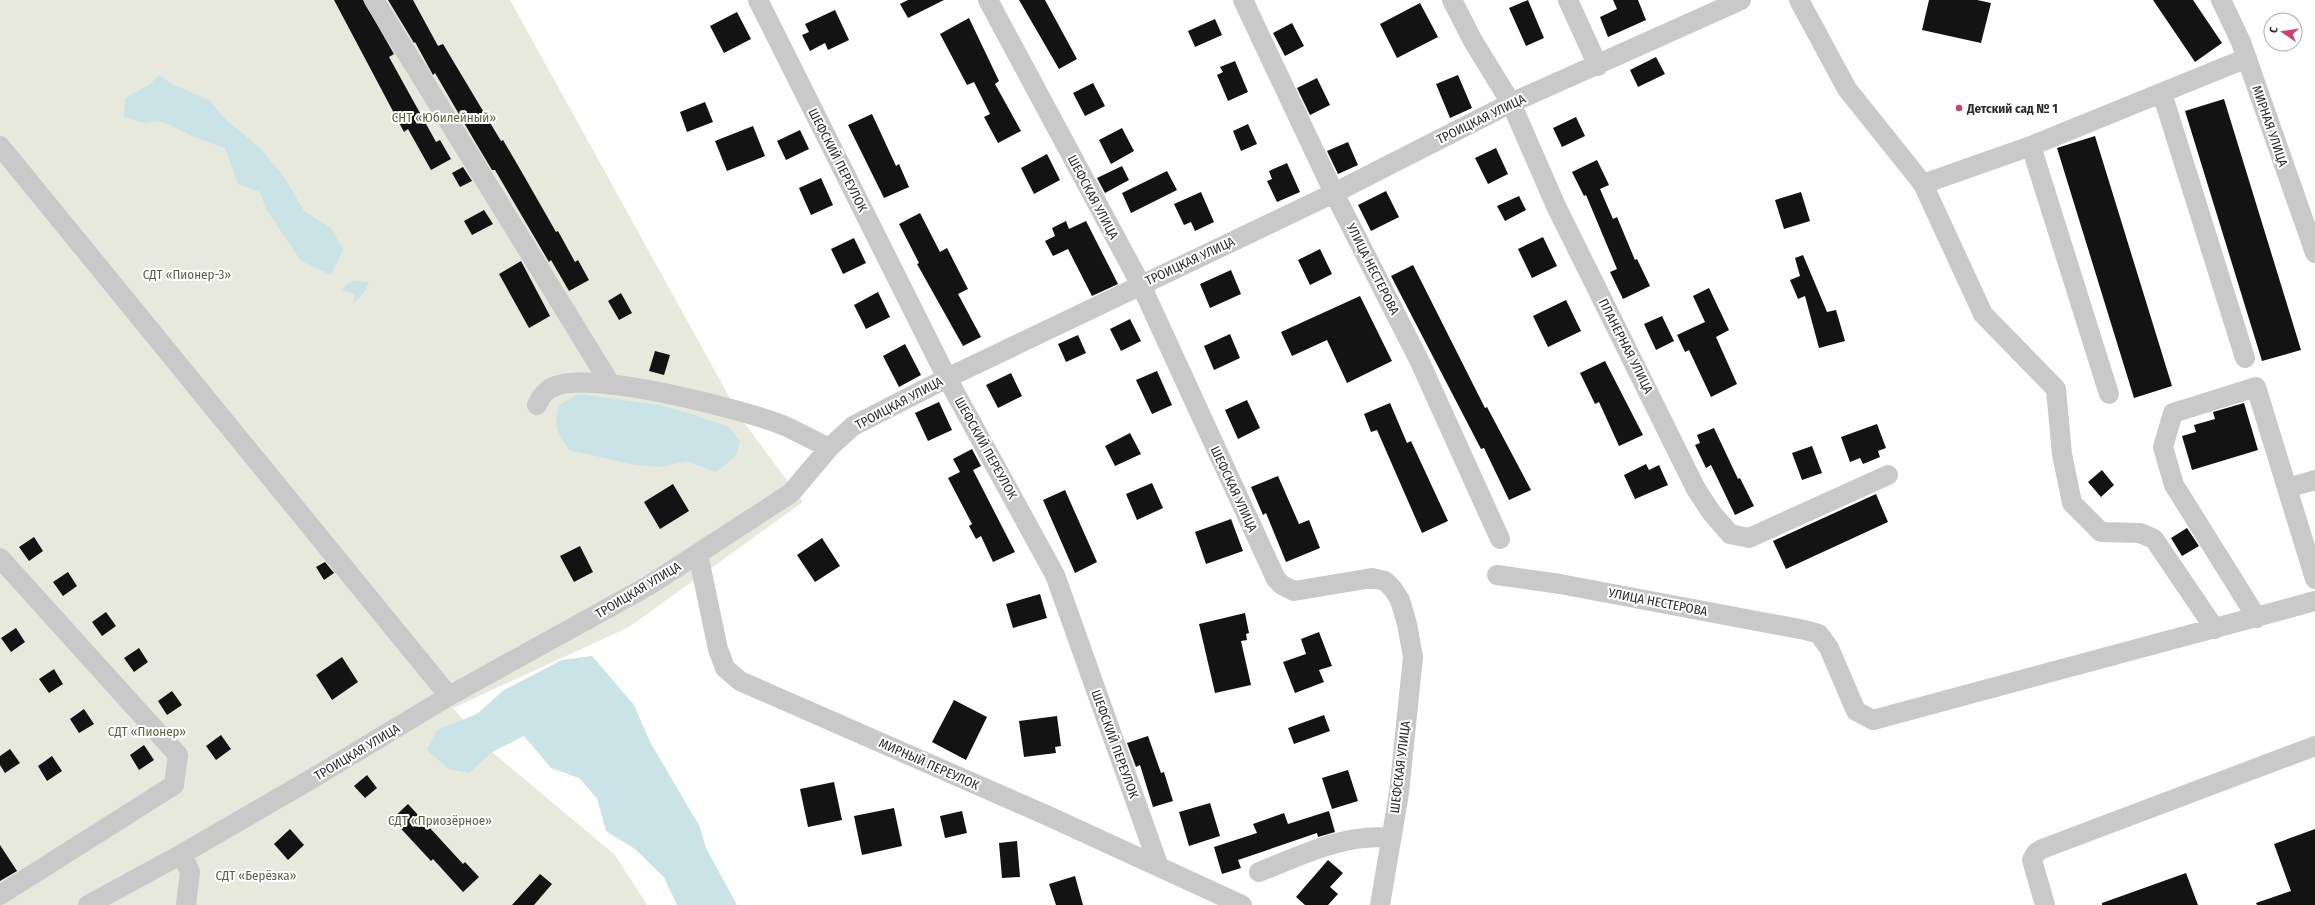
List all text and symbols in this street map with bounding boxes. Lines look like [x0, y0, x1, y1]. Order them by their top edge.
north arrow [2263, 12, 2303, 52]
text: С [2267, 25, 2281, 34]
street label: МИРНАЯ УЛИЦА [2249, 83, 2291, 169]
street label: ТРОИЦКАЯ УЛИЦА [1434, 91, 1528, 147]
place label: Детский сад № 1 [1966, 101, 2058, 116]
marker: Детский сад № 1 [1954, 103, 1964, 113]
street label: ШЕФСКИЙ ПЕРЕУЛОК [805, 106, 871, 214]
park label: СНТ «Юбилейный» [392, 110, 496, 125]
street label: ШЕФСКАЯ УЛИЦА [1065, 152, 1122, 242]
street label: УЛИЦА НЕСТЕРОВА [1343, 220, 1403, 317]
street label: ТРОИЦКАЯ УЛИЦА [1143, 234, 1237, 288]
park label: СДТ «Пионер-3» [143, 267, 231, 282]
street label: ПЛАНЕРНАЯ УЛИЦА [1596, 296, 1656, 396]
street label: ТРОИЦКАЯ УЛИЦА [853, 374, 945, 432]
street label: ШЕФСКИЙ ПЕРЕУЛОК [952, 394, 1020, 502]
street label: ШЕФСКАЯ УЛИЦА [1208, 444, 1261, 534]
street label: ТРОИЦКАЯ УЛИЦА [593, 559, 684, 621]
street label: УЛИЦА НЕСТЕРОВА [1606, 585, 1709, 619]
street label: ШЕФСКИЙ ПЕРЕУЛОК [1088, 688, 1142, 800]
street label: ШЕФСКАЯ УЛИЦА [1387, 720, 1413, 814]
street label: ТРОИЦКАЯ УЛИЦА [312, 721, 403, 783]
park label: СДТ «Пионер» [108, 724, 186, 739]
street label: МИРНЫЙ ПЕРЕУЛОК [877, 735, 981, 793]
park label: СДТ «Приозёрное» [388, 813, 492, 828]
park label: СДТ «Берёзка» [215, 868, 297, 883]

